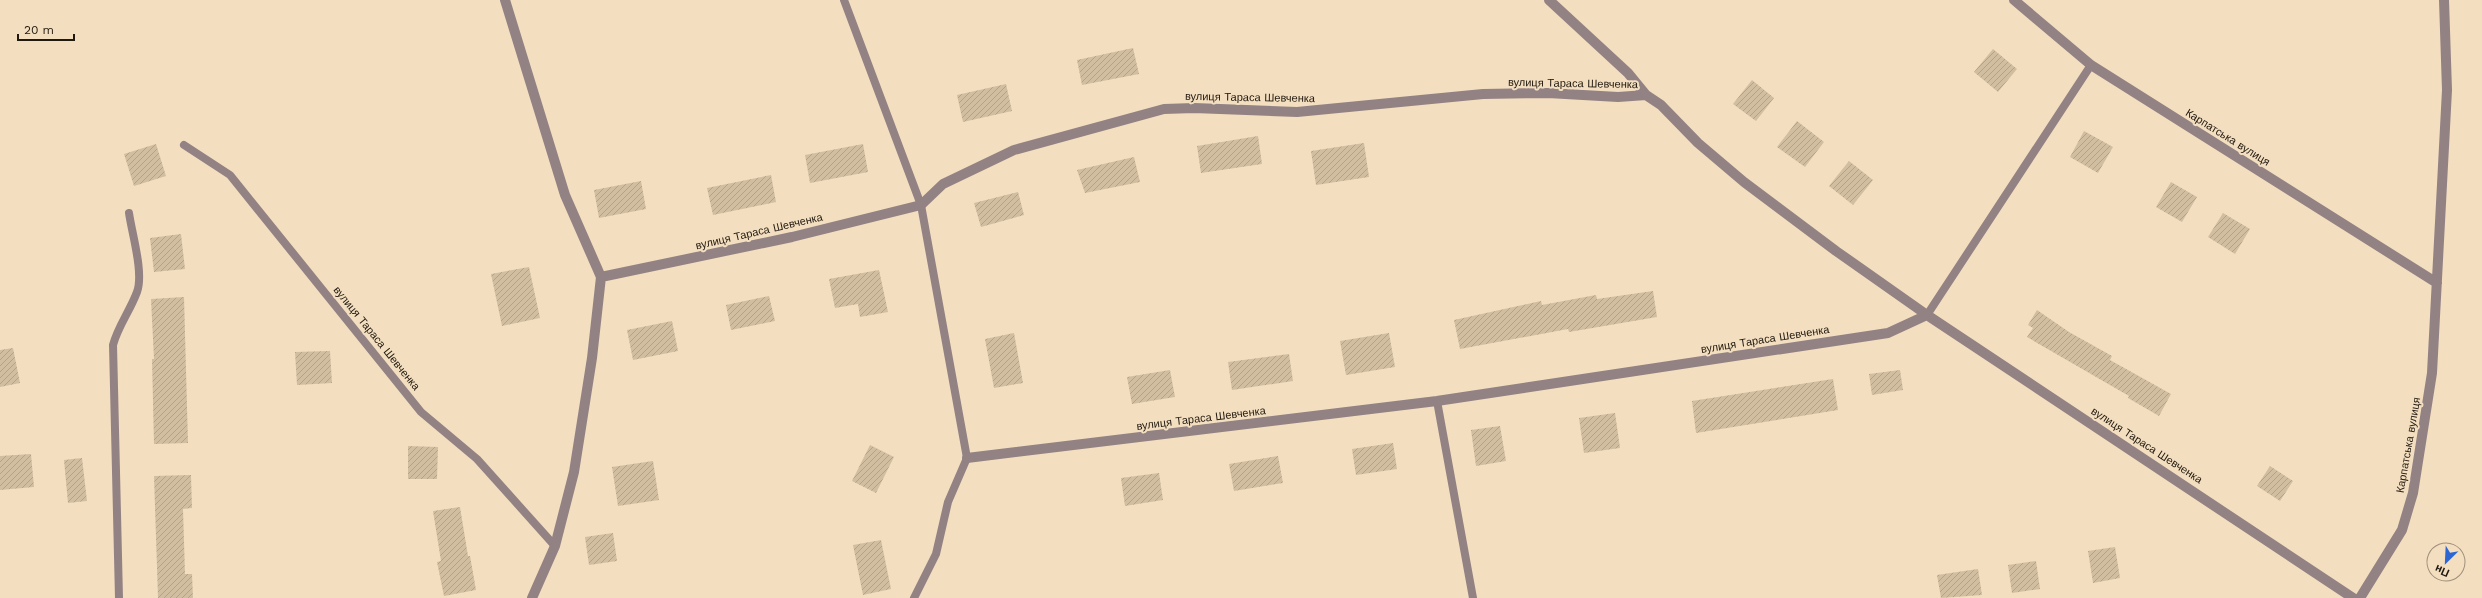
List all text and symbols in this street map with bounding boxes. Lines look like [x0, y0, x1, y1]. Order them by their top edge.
scale bar [18, 16, 74, 42]
text: 20 m [24, 23, 54, 37]
street label: вулиця Тараса Шевченка [1508, 76, 1639, 91]
street label: вулиця Тараса Шевченка [1185, 90, 1316, 105]
street label: Карпатська вулиця [2183, 106, 2272, 169]
street label: вулиця Тараса Шевченка [694, 210, 825, 252]
street label: вулиця Тараса Шевченка [331, 284, 423, 394]
street label: вулиця Тараса Шевченка [1700, 323, 1831, 356]
street label: Карпатська вулиця [2394, 396, 2423, 494]
street label: вулиця Тараса Шевченка [1136, 404, 1267, 433]
street label: вулиця Тараса Шевченка [2089, 405, 2206, 487]
north arrow [2426, 542, 2466, 582]
text: Пн [2433, 562, 2451, 580]

